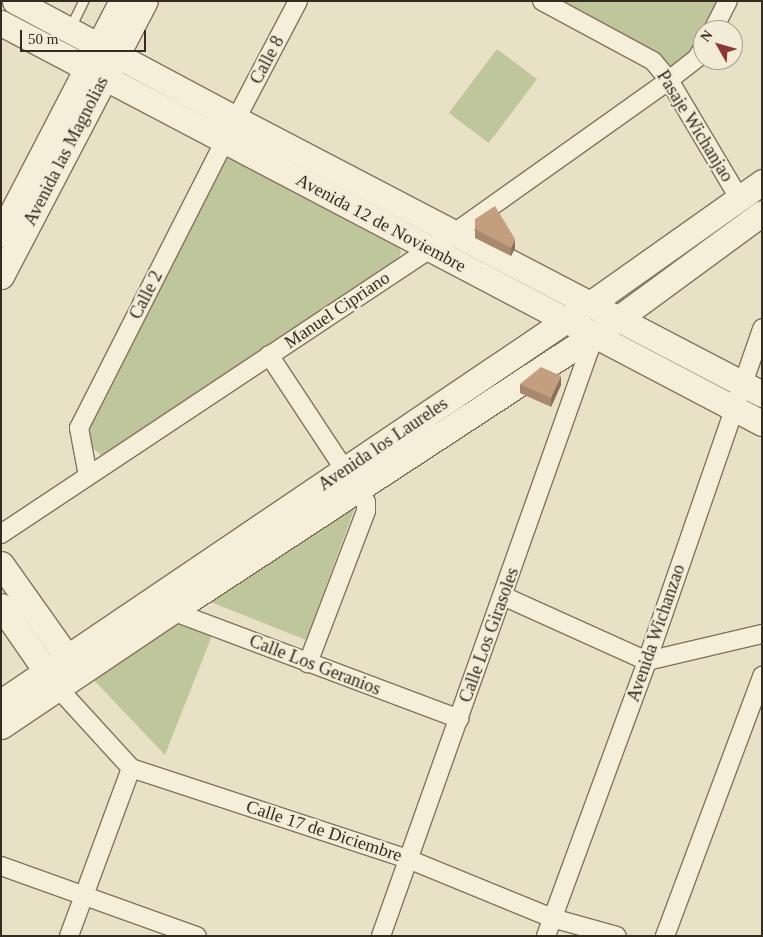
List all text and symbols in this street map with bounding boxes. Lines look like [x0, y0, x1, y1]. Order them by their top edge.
scale bar [22, 20, 149, 52]
north arrow [693, 20, 743, 70]
text: N [698, 27, 716, 45]
text: 50 m [28, 31, 58, 47]
street label: Calle 8 [245, 32, 289, 88]
street label: Pasaje Wichanjao [652, 66, 738, 186]
street label: Avenida las Magnolias [19, 73, 113, 229]
street label: Avenida 12 de Noviembre [292, 169, 470, 277]
street label: Calle 2 [125, 267, 167, 323]
street label: Manuel Cipriano [280, 267, 394, 353]
street label: Avenida los Laureles [314, 393, 452, 495]
street label: Avenida Wichanzao [622, 561, 690, 705]
street label: Calle Los Girasoles [455, 565, 523, 705]
street label: Calle Los Geranios [246, 630, 384, 700]
street label: Calle 17 de Diciembre [243, 796, 405, 866]

